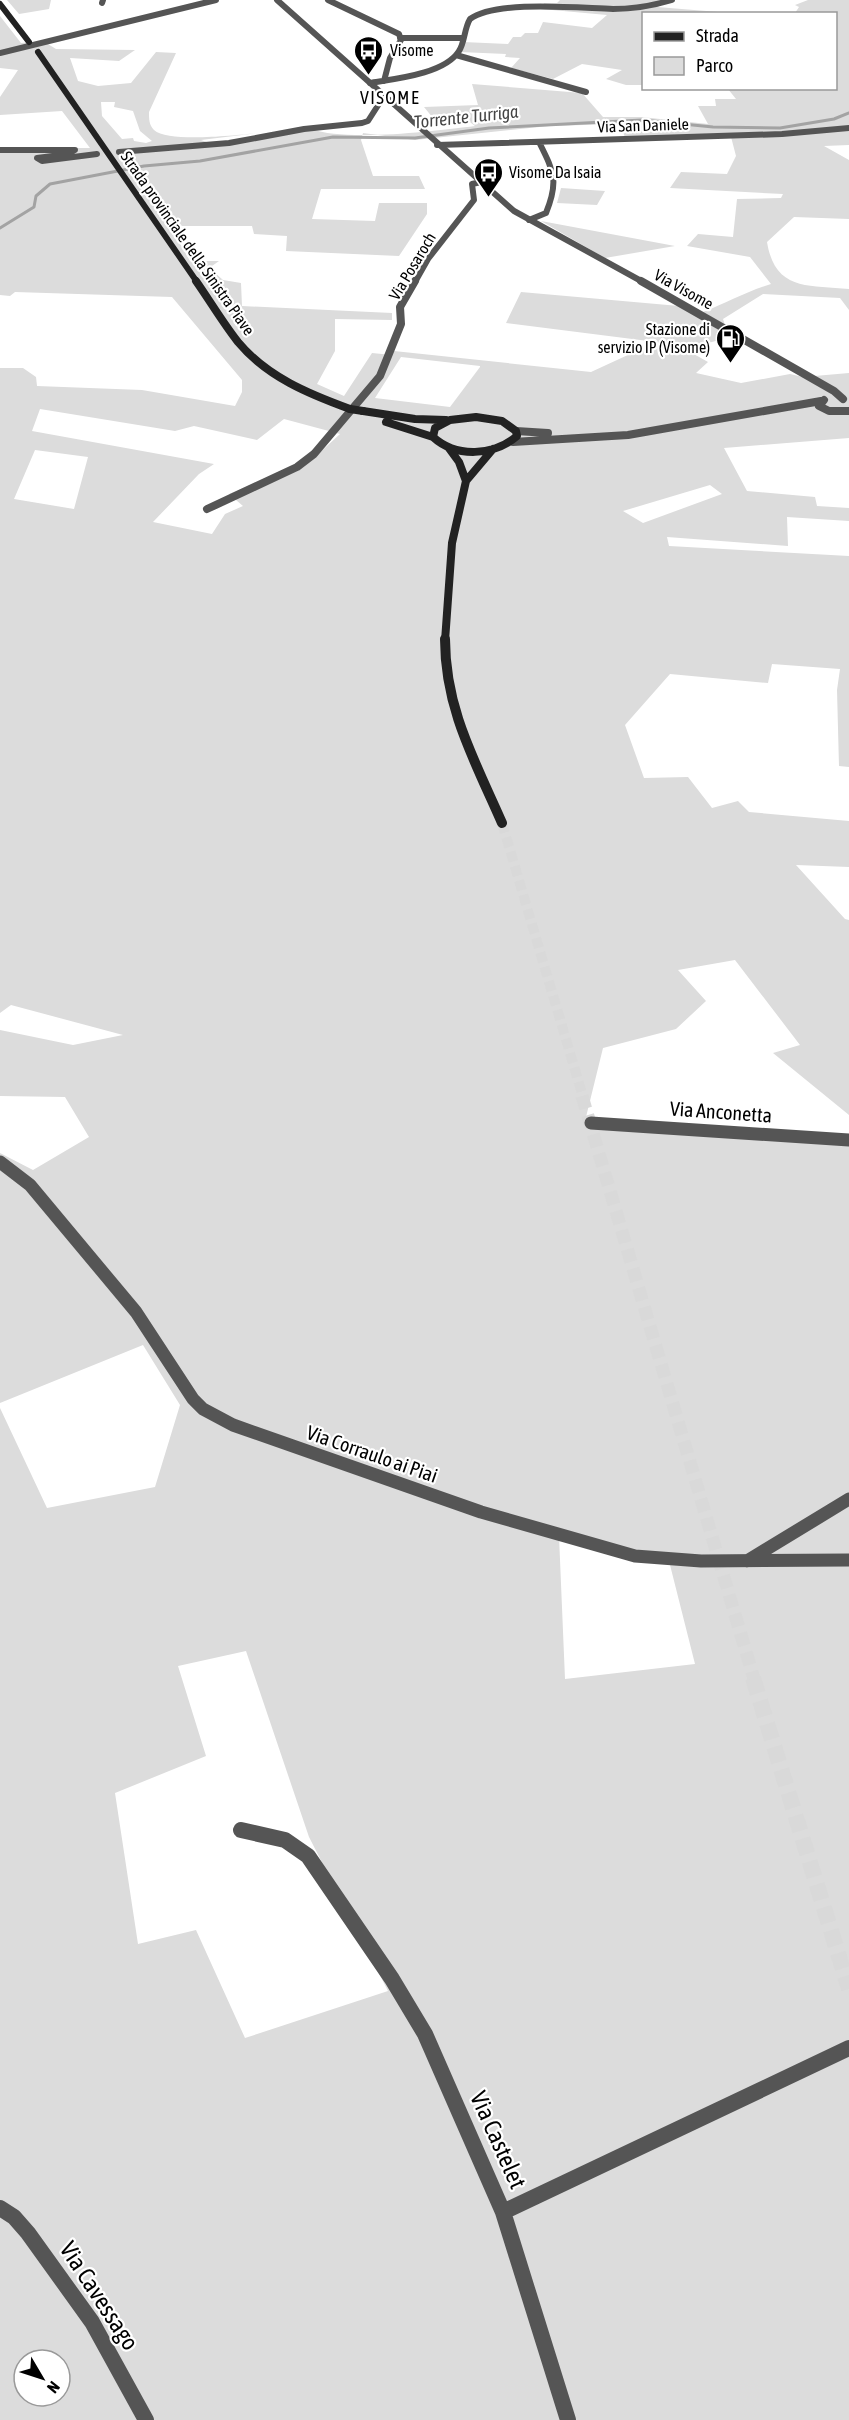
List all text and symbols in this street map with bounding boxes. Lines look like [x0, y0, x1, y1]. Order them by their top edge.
legend [642, 12, 837, 90]
text: Strada [696, 25, 739, 46]
bus stop icon: Visome [353, 34, 385, 76]
place label: Visome [390, 41, 433, 59]
text: Parco [696, 55, 733, 76]
district label: VISOME [360, 87, 420, 108]
water label: Torrente Turriga [413, 101, 520, 132]
street label: Via San Daniele [597, 114, 689, 136]
street label: Strada provinciale della Sinistra Piave [117, 148, 258, 339]
bus stop icon: Visome Da Isaia [472, 156, 504, 198]
place label: Visome Da Isaia [509, 163, 602, 181]
street label: Via Posaroch [385, 229, 439, 303]
street label: Via Visome [651, 265, 717, 313]
place label: Stazione di servizio IP (Visome) [598, 320, 710, 357]
fuel station icon: Stazione di servizio IP (Visome) [715, 322, 747, 364]
street label: Via Anconetta [669, 1096, 773, 1127]
street label: Via Corraulo ai Piai [304, 1420, 441, 1487]
street label: Via Castelet [465, 2087, 532, 2193]
street label: Via Cavessago [54, 2237, 144, 2355]
north arrow [12, 2348, 72, 2408]
text: N [44, 2378, 64, 2397]

